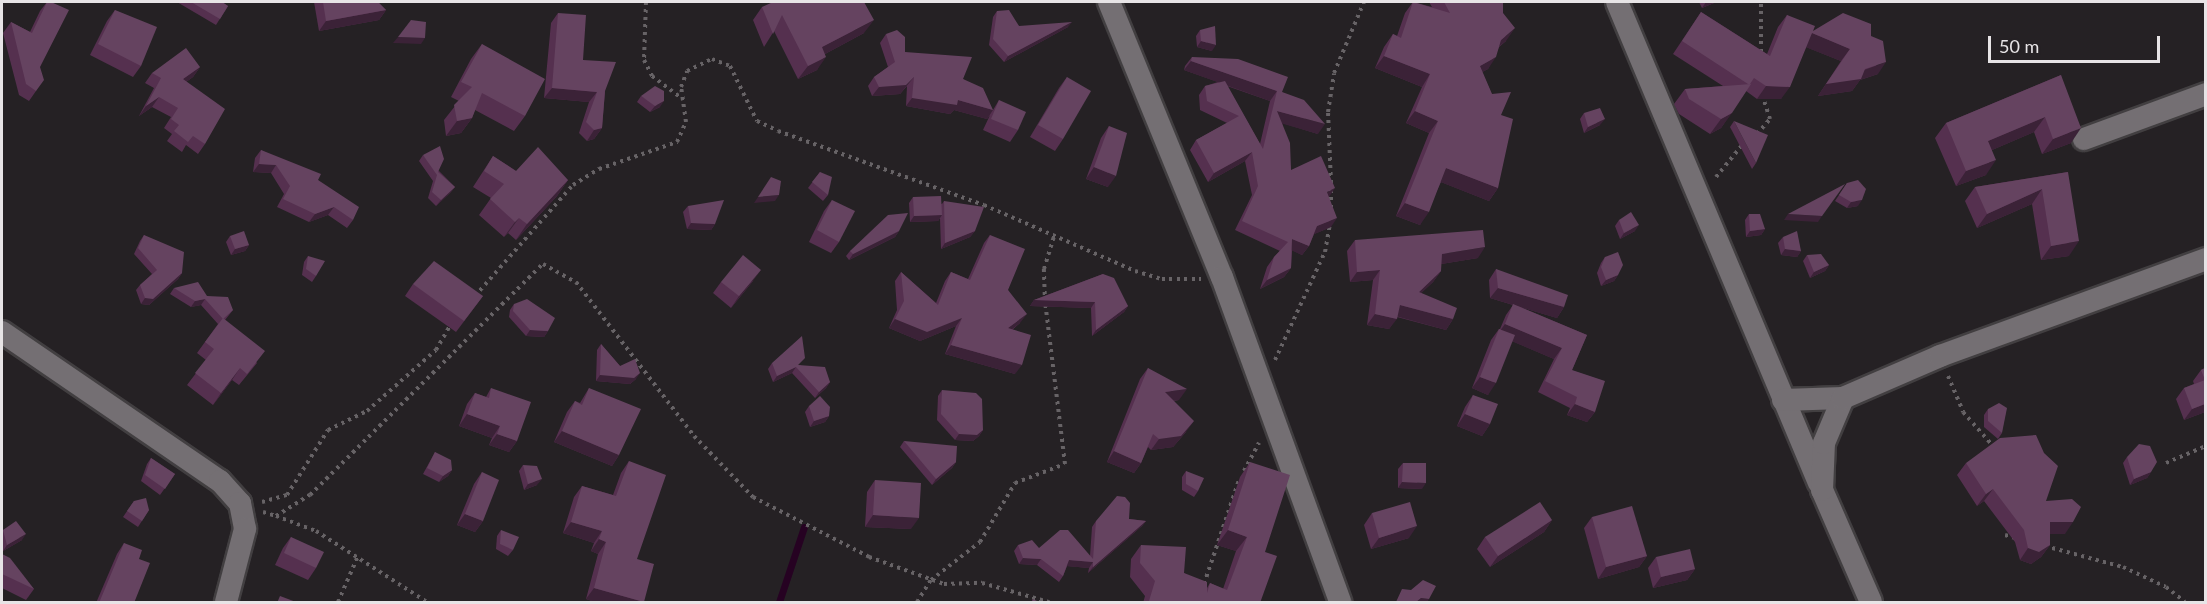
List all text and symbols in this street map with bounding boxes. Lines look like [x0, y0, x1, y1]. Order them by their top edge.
scale bar [1991, 24, 2164, 62]
text: 50 m [1999, 35, 2039, 57]

